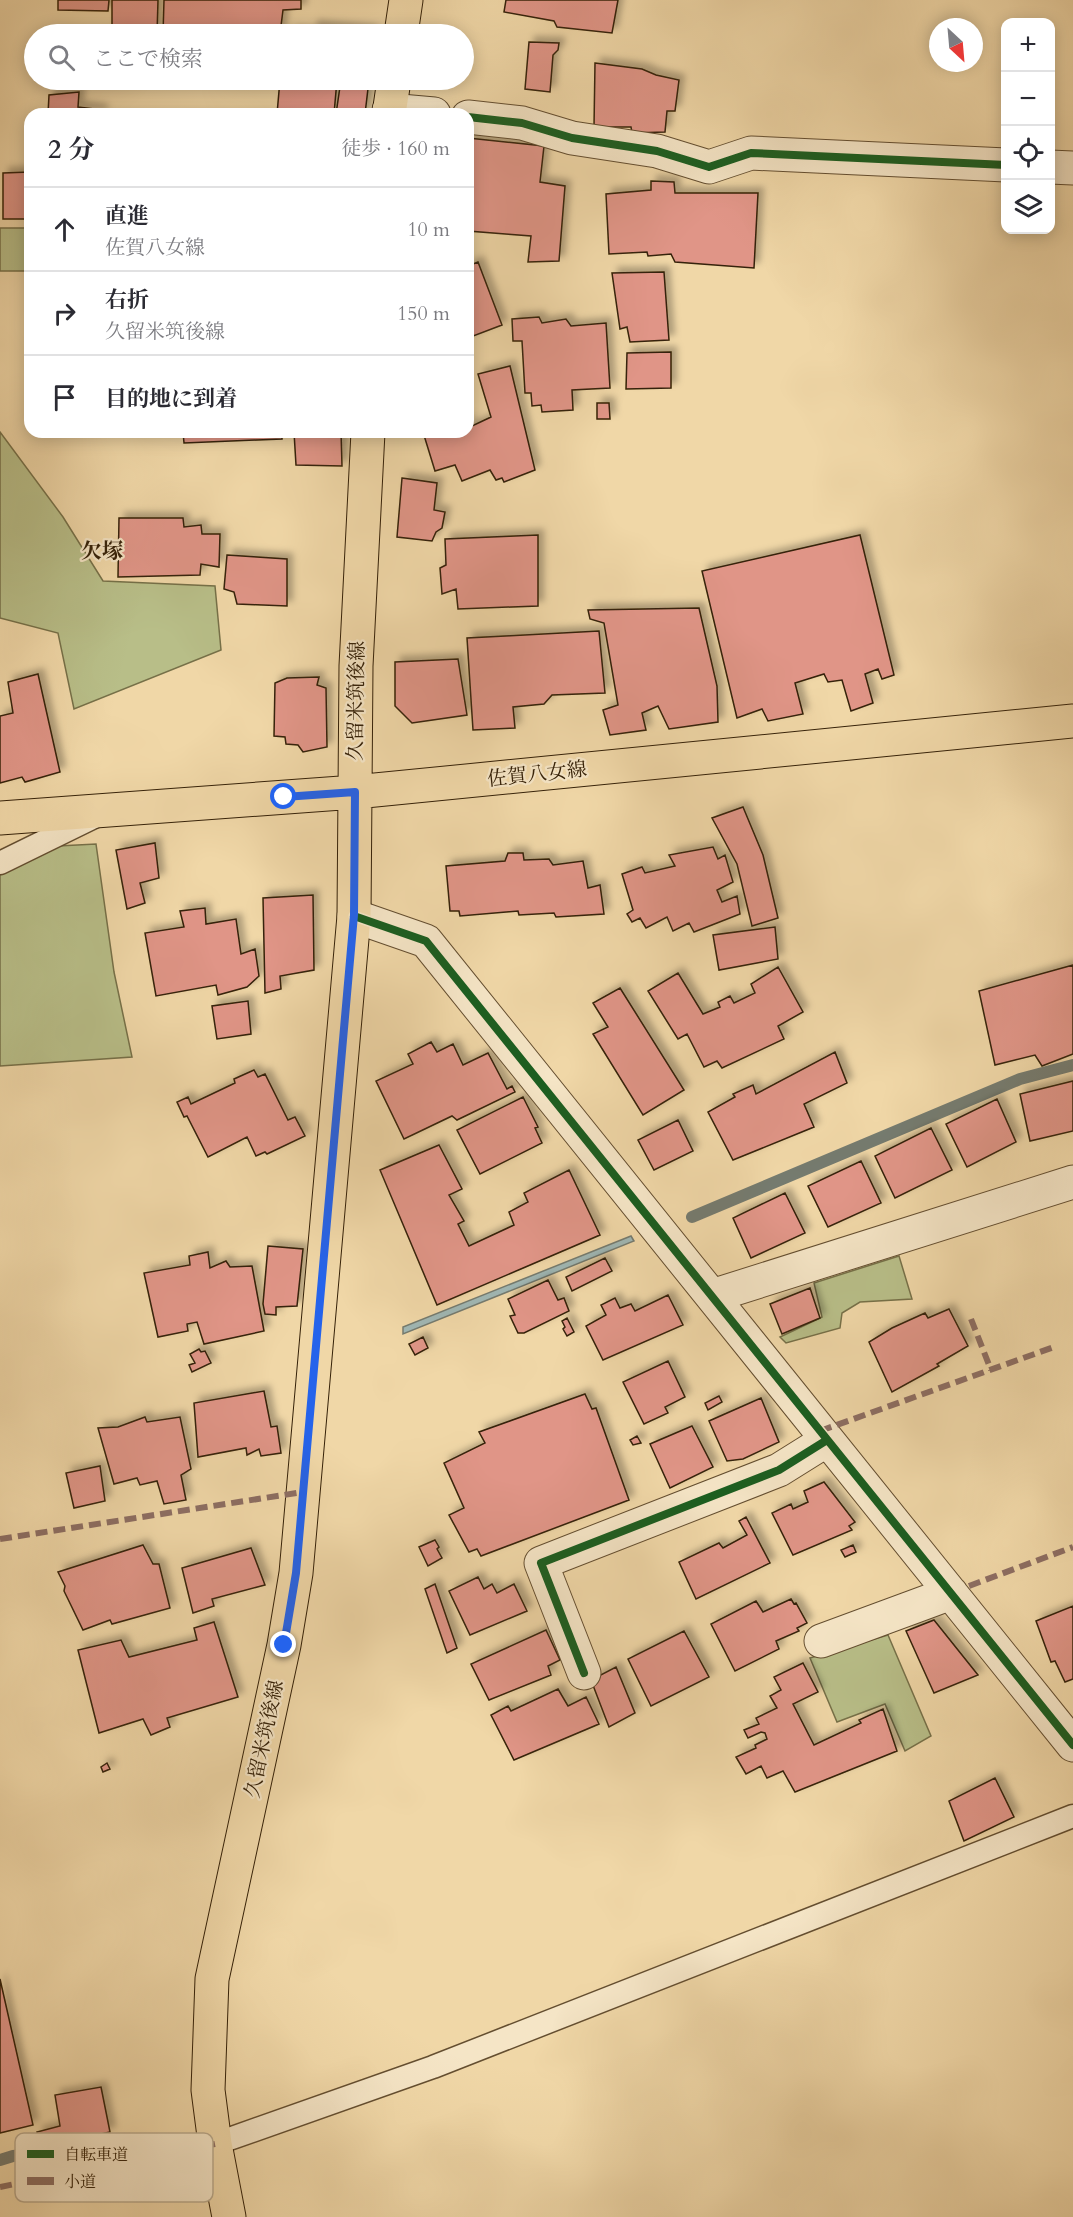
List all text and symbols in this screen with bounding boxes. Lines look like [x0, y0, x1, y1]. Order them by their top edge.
north arrow [929, 18, 983, 72]
map controls [1001, 18, 1055, 234]
button: + [1001, 18, 1055, 72]
search box [24, 24, 474, 90]
icon: search [45, 41, 78, 74]
text: ここで検索 [93, 44, 203, 74]
button: − [1001, 72, 1055, 126]
button: locate [1001, 126, 1055, 180]
text: 2 分 [48, 132, 94, 167]
text: 徒歩 · 160 m [341, 135, 450, 162]
button: layers [1001, 180, 1055, 234]
text: 直進 [105, 201, 149, 231]
icon: ahead [48, 213, 81, 246]
text: 10 m [407, 216, 450, 243]
text: 佐賀八女線 [105, 234, 205, 261]
text: 右折 [105, 285, 149, 315]
icon: right [48, 297, 81, 330]
text: 150 m [397, 300, 450, 327]
text: 久留米筑後線 [105, 318, 225, 345]
icon: arrive [48, 381, 81, 414]
text: 目的地に到着 [105, 384, 237, 414]
district label: 欠塚 [81, 537, 123, 566]
street label: 久留米筑後線 [341, 641, 371, 761]
street label: 佐賀八女線 [486, 755, 588, 793]
route start [270, 783, 296, 809]
route end [270, 1631, 296, 1657]
street label: 久留米筑後線 [238, 1678, 290, 1800]
legend [15, 2133, 213, 2202]
text: 自転車道 [64, 2144, 128, 2166]
text: 小道 [64, 2171, 96, 2193]

